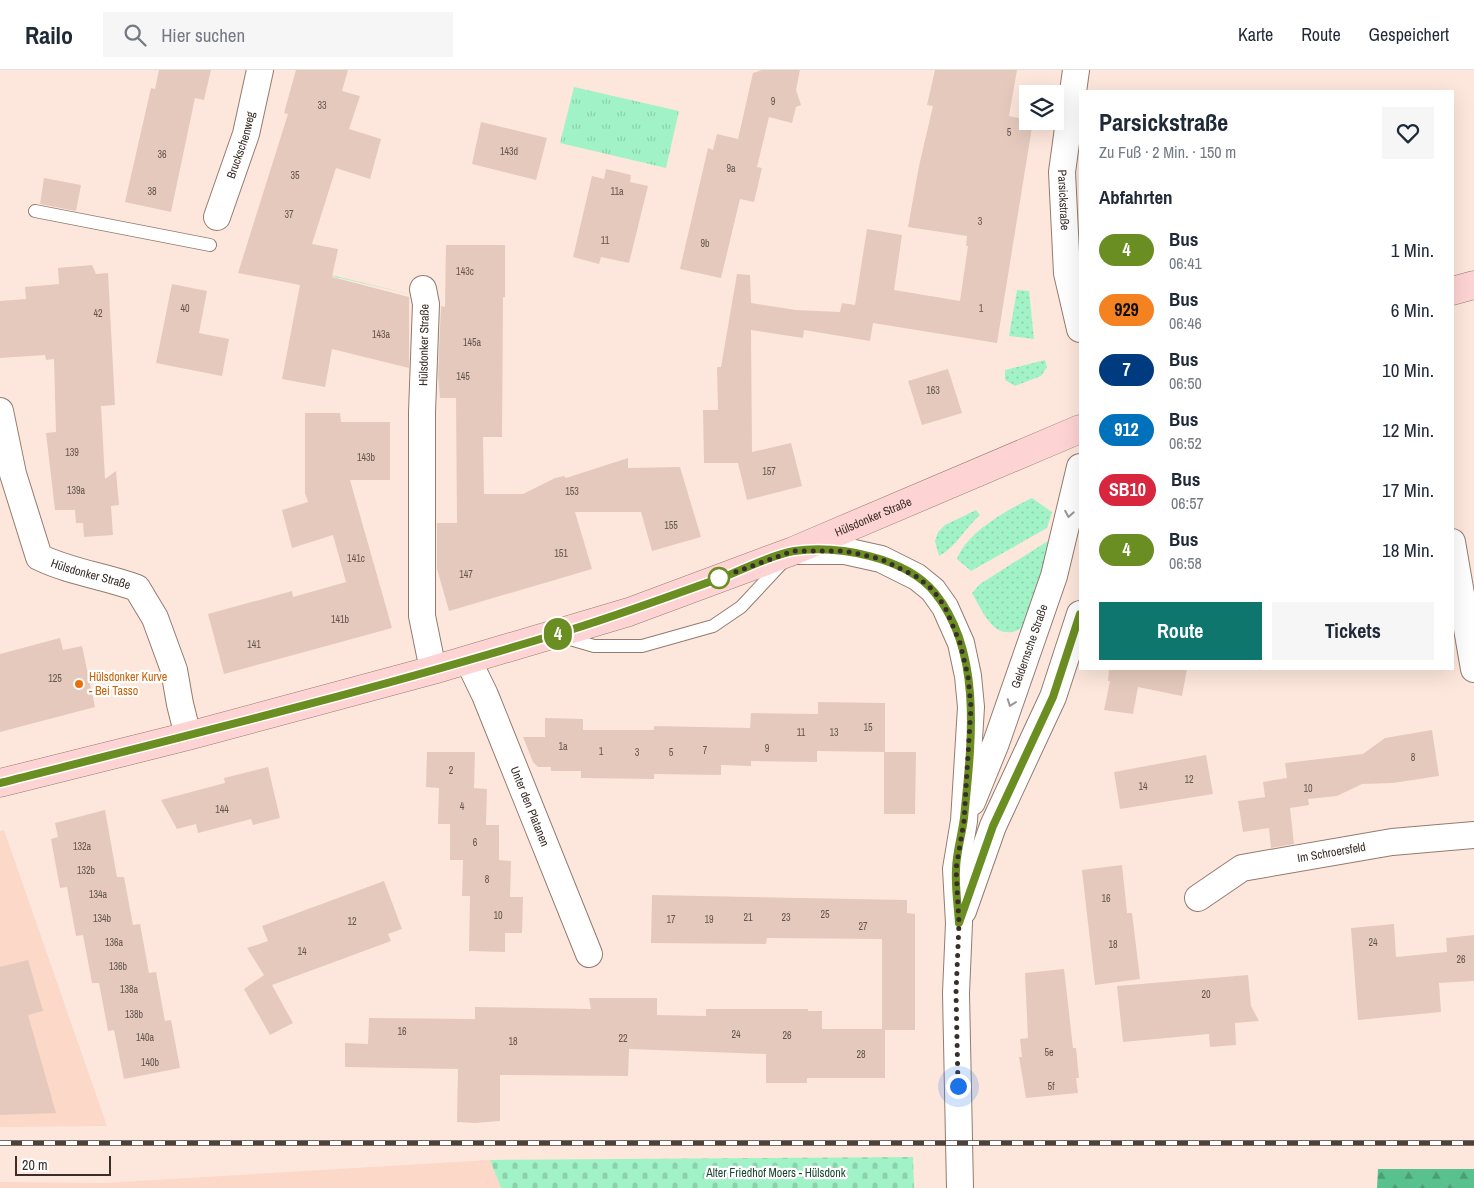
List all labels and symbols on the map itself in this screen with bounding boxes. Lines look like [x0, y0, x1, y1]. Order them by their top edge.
house number: 9 [771, 95, 776, 108]
house number: 33 [317, 99, 327, 112]
street label: Bruckschenweg [223, 109, 259, 181]
house number: 5 [1007, 126, 1012, 139]
house number: 143d [500, 145, 518, 158]
house number: 36 [157, 148, 167, 161]
house number: 9a [726, 162, 736, 175]
house number: 35 [290, 169, 300, 182]
street label: Parsickstraße [1054, 169, 1073, 231]
house number: 38 [147, 185, 157, 198]
house number: 11a [610, 185, 624, 198]
house number: 37 [284, 208, 294, 221]
house number: 3 [978, 215, 983, 228]
house number: 11 [601, 234, 610, 247]
house number: 9b [700, 237, 710, 250]
house number: 143c [456, 265, 474, 278]
house number: 40 [180, 302, 190, 315]
house number: 1 [979, 302, 984, 315]
street label: Hülsdonker Straße [415, 304, 433, 386]
house number: 42 [93, 307, 103, 320]
house number: 143a [372, 328, 391, 341]
house number: 145a [463, 336, 482, 349]
house number: 145 [456, 370, 470, 383]
house number: 163 [926, 384, 940, 397]
house number: 139 [65, 446, 79, 459]
house number: 143b [357, 451, 376, 464]
house number: 157 [762, 465, 776, 478]
house number: 139a [67, 484, 86, 497]
house number: 153 [565, 485, 579, 498]
street label: Hülsdonker Straße [832, 493, 914, 540]
one-way arrow [1065, 510, 1075, 519]
house number: 155 [664, 519, 678, 532]
house number: 151 [554, 547, 568, 560]
house number: 141c [347, 552, 365, 565]
street label: Hülsdonker Straße [49, 555, 133, 593]
unlabelled marker [708, 567, 730, 589]
house number: 147 [459, 568, 473, 581]
street label: Geldernsche Straße [1008, 602, 1052, 691]
house number: 141b [331, 613, 350, 626]
line badge: 4 [542, 618, 574, 650]
house number: 141 [247, 638, 261, 651]
place label: Hülsdonker Kurve - Bei Tasso [89, 669, 167, 699]
house number: 125 [48, 672, 62, 685]
marker: Hülsdonker Kurve - Bei Tasso [73, 678, 85, 690]
one-way arrow [1007, 698, 1017, 706]
house number: 15 [863, 721, 873, 734]
house number: 11 [797, 726, 806, 739]
house number: 13 [829, 726, 839, 739]
house number: 1a [558, 740, 568, 753]
house number: 9 [765, 742, 770, 755]
house number: 7 [703, 744, 708, 757]
house number: 1 [599, 745, 604, 758]
house number: 3 [635, 746, 640, 759]
house number: 5 [669, 746, 674, 759]
house number: 8 [1411, 751, 1416, 764]
house number: 2 [449, 764, 454, 777]
street label: Unter den Platanen [506, 764, 553, 849]
house number: 12 [1184, 773, 1194, 786]
house number: 14 [1138, 780, 1148, 793]
house number: 10 [1303, 782, 1313, 795]
house number: 4 [460, 800, 465, 813]
house number: 144 [215, 803, 229, 816]
house number: 6 [473, 836, 478, 849]
street label: Im Schroersfeld [1296, 839, 1367, 866]
house number: 132a [73, 840, 92, 853]
house number: 132b [77, 864, 96, 877]
house number: 8 [485, 873, 490, 886]
house number: 134a [89, 888, 108, 901]
house number: 16 [1101, 892, 1111, 905]
house number: 25 [820, 908, 830, 921]
house number: 10 [493, 909, 503, 922]
house number: 21 [743, 911, 753, 924]
house number: 23 [781, 911, 791, 924]
house number: 134b [93, 912, 112, 925]
house number: 17 [666, 913, 676, 926]
house number: 19 [704, 913, 714, 926]
house number: 12 [347, 915, 357, 928]
house number: 27 [858, 920, 868, 933]
house number: 136a [105, 936, 124, 949]
house number: 24 [1368, 936, 1378, 949]
house number: 18 [1108, 938, 1118, 951]
house number: 14 [297, 945, 307, 958]
house number: 26 [1456, 953, 1466, 966]
house number: 136b [109, 960, 128, 973]
house number: 138a [120, 983, 139, 996]
house number: 20 [1201, 988, 1211, 1001]
house number: 138b [125, 1008, 144, 1021]
house number: 16 [397, 1025, 407, 1038]
house number: 24 [731, 1028, 741, 1041]
house number: 26 [782, 1029, 792, 1042]
house number: 140a [136, 1031, 155, 1044]
house number: 22 [618, 1032, 628, 1045]
house number: 18 [508, 1035, 518, 1048]
house number: 5e [1044, 1046, 1054, 1059]
house number: 28 [856, 1048, 866, 1061]
house number: 140b [141, 1056, 160, 1069]
your location [946, 1074, 971, 1099]
house number: 5f [1048, 1080, 1055, 1093]
scale bar [15, 1153, 111, 1176]
park label: Alter Friedhof Moers - Hülsdonk [705, 1165, 846, 1181]

